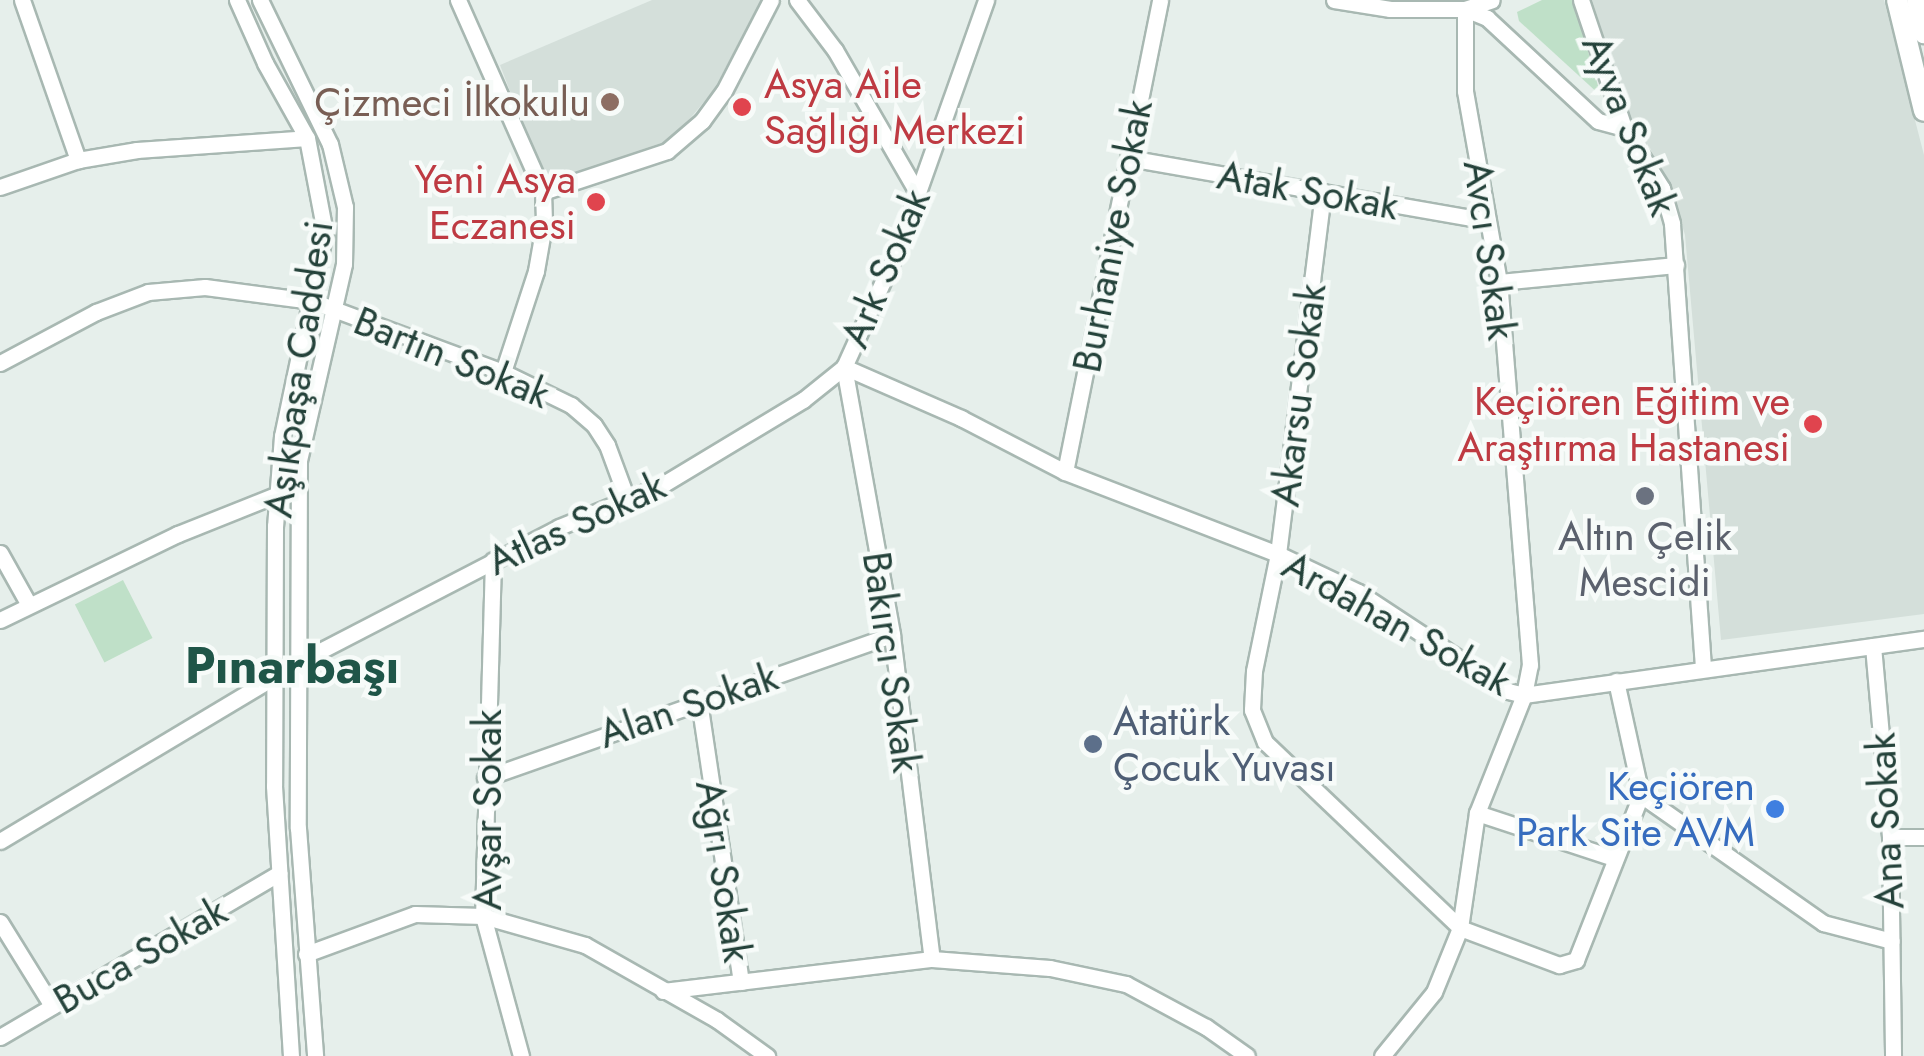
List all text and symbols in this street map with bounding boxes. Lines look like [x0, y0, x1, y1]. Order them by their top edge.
street label: Ayva Sokak [1572, 28, 1688, 222]
place label: Asya Aile Sağlığı Merkezi [764, 60, 1025, 154]
place label: Çizmeci İlkokulu [314, 78, 590, 126]
marker: Çizmeci İlkokulu [599, 91, 621, 113]
marker: Asya Aile Sağlığı Merkezi [729, 94, 755, 120]
street label: Burhaniye Sokak [1062, 96, 1162, 376]
street label: Atak Sokak [1214, 150, 1402, 230]
place label: Yeni Asya Eczanesi [414, 155, 576, 249]
street label: Avcı Sokak [1454, 157, 1526, 343]
street label: Ark Sokak [830, 181, 940, 355]
marker: Yeni Asya Eczanesi [585, 191, 607, 213]
street label: Aşıkpaşa Caddesi [253, 217, 343, 521]
street label: Akarsu Sokak [1261, 281, 1335, 509]
street label: Bartın Sokak [347, 296, 557, 418]
place label: Keçiören Eğitim ve Araştırma Hastanesi [1457, 377, 1790, 471]
marker: Keçiören Eğitim ve Araştırma Hastanesi [1800, 411, 1826, 437]
street label: Atlas Sokak [479, 461, 673, 585]
marker: Altın Çelik Mescidi [1634, 485, 1656, 507]
place label: Altın Çelik Mescidi [1558, 512, 1732, 606]
street label: Ardahan Sokak [1274, 541, 1520, 705]
street label: Bakırcı Sokak [853, 549, 931, 775]
district label: Pınarbaşı [185, 636, 399, 696]
street label: Alan Sokak [592, 652, 784, 758]
place label: Atatürk Çocuk Yuvası [1113, 697, 1336, 791]
street label: Avşar Sokak [463, 709, 511, 911]
street label: Ana Sokak [1856, 731, 1914, 911]
marker: Atatürk Çocuk Yuvası [1082, 733, 1104, 755]
place label: Keçiören Park Site AVM [1516, 762, 1755, 856]
street label: Ağrı Sokak [686, 777, 762, 965]
marker: Keçiören Park Site AVM [1764, 798, 1786, 820]
street label: Buca Sokak [45, 886, 235, 1024]

